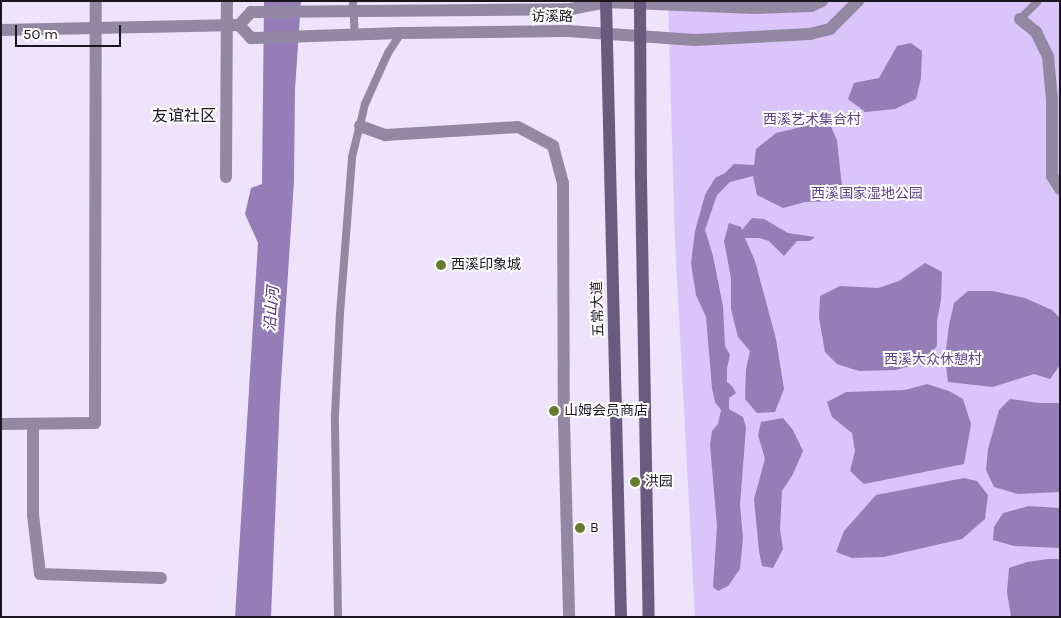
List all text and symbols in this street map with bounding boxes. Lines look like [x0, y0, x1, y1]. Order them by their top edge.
street label: 访溪路 [531, 9, 573, 25]
scale bar [18, 15, 124, 47]
text: 50 m [23, 25, 58, 43]
district label: 友谊社区 [152, 106, 216, 126]
park label: 西溪艺术集合村 [763, 112, 861, 128]
park label: 西溪国家湿地公园 [811, 186, 923, 202]
place label: 西溪印象城 [451, 257, 521, 273]
marker: 西溪印象城 [435, 259, 447, 271]
street label: 五常大道 [589, 281, 607, 337]
water label: 沿山河 [261, 286, 283, 332]
park label: 西溪大众休憩村 [884, 352, 982, 368]
place label: 山姆会员商店 [564, 403, 648, 419]
marker: 山姆会员商店 [548, 405, 560, 417]
place label: 洪园 [645, 474, 673, 490]
marker: 洪园 [629, 476, 641, 488]
place label: B [590, 520, 599, 536]
marker: B [574, 522, 586, 534]

